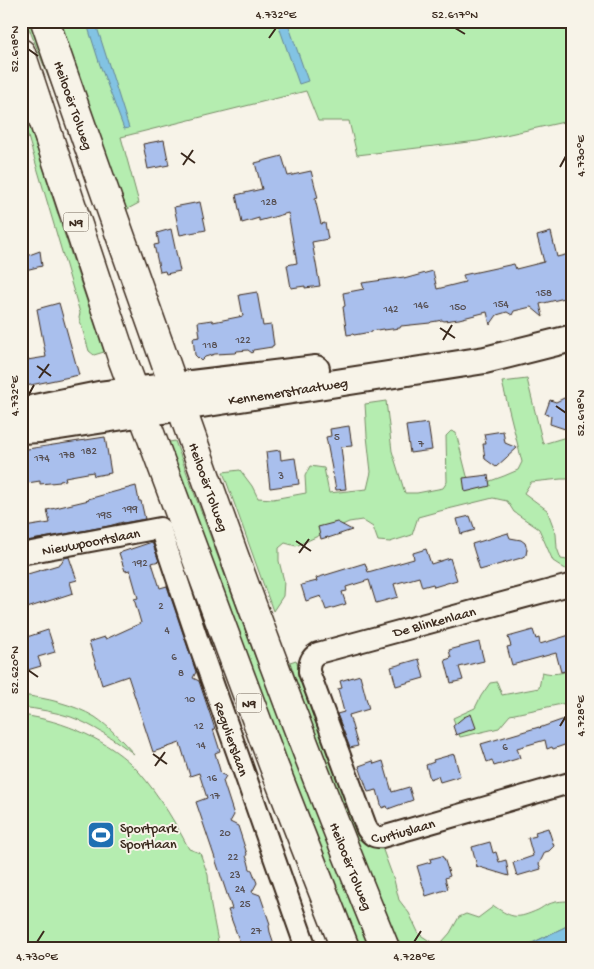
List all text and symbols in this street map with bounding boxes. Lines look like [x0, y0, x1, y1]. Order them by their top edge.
text: 4.732°E [256, 9, 297, 23]
text: 52.617°N [432, 9, 478, 23]
text: 52.618°N [9, 25, 23, 72]
street label: Heilooër Tolweg [48, 59, 95, 153]
text: 4.730°E [575, 135, 589, 177]
house number: 128 [260, 197, 277, 209]
road number: N9 [64, 212, 88, 232]
house number: 158 [535, 288, 552, 300]
house number: 154 [492, 299, 510, 311]
house number: 146 [412, 300, 429, 312]
house number: 150 [449, 302, 466, 314]
house number: 142 [382, 304, 399, 316]
house number: 122 [234, 335, 251, 347]
house number: 118 [202, 340, 217, 352]
text: 4.732°E [9, 375, 23, 416]
street label: Kennemerstraatweg [227, 375, 349, 411]
text: 52.618°N [575, 389, 589, 436]
house number: 5 [334, 432, 340, 444]
house number: 7 [417, 439, 424, 451]
street label: Heilooër Tolweg [183, 441, 231, 535]
house number: 182 [80, 446, 98, 458]
house number: 178 [58, 450, 75, 462]
house number: 174 [33, 453, 50, 465]
house number: 3 [277, 471, 284, 483]
house number: 199 [121, 504, 138, 516]
house number: 195 [95, 510, 112, 522]
street label: Nieuwpoortslaan [41, 526, 142, 561]
house number: 192 [131, 558, 148, 570]
house number: 2 [158, 601, 164, 613]
street label: De Blinkenlaan [390, 604, 478, 643]
house number: 4 [164, 625, 170, 637]
text: 52.620°N [9, 646, 23, 694]
house number: 6 [171, 652, 177, 664]
house number: 8 [178, 668, 184, 680]
house number: 10 [184, 694, 195, 706]
road number: N9 [236, 694, 262, 712]
text: 4.728°E [575, 695, 589, 737]
street label: Regulierslaan [209, 700, 251, 779]
house number: 12 [193, 721, 205, 733]
house number: 14 [195, 740, 207, 752]
house number: 6 [502, 742, 508, 754]
house number: 16 [206, 773, 217, 785]
house number: 17 [209, 791, 220, 803]
street label: Curtiuslaan [368, 816, 438, 849]
sports icon: Sportpark Sportlaan [86, 820, 116, 850]
street label: Heilooër Tolweg [324, 820, 375, 913]
place label: Sportpark Sportlaan [120, 821, 179, 854]
house number: 20 [219, 828, 231, 840]
house number: 22 [228, 852, 239, 864]
house number: 23 [229, 870, 241, 882]
house number: 24 [235, 884, 246, 896]
house number: 25 [239, 899, 251, 911]
house number: 27 [250, 926, 262, 938]
text: 4.730°E [16, 951, 58, 965]
text: 4.728°E [393, 951, 435, 965]

